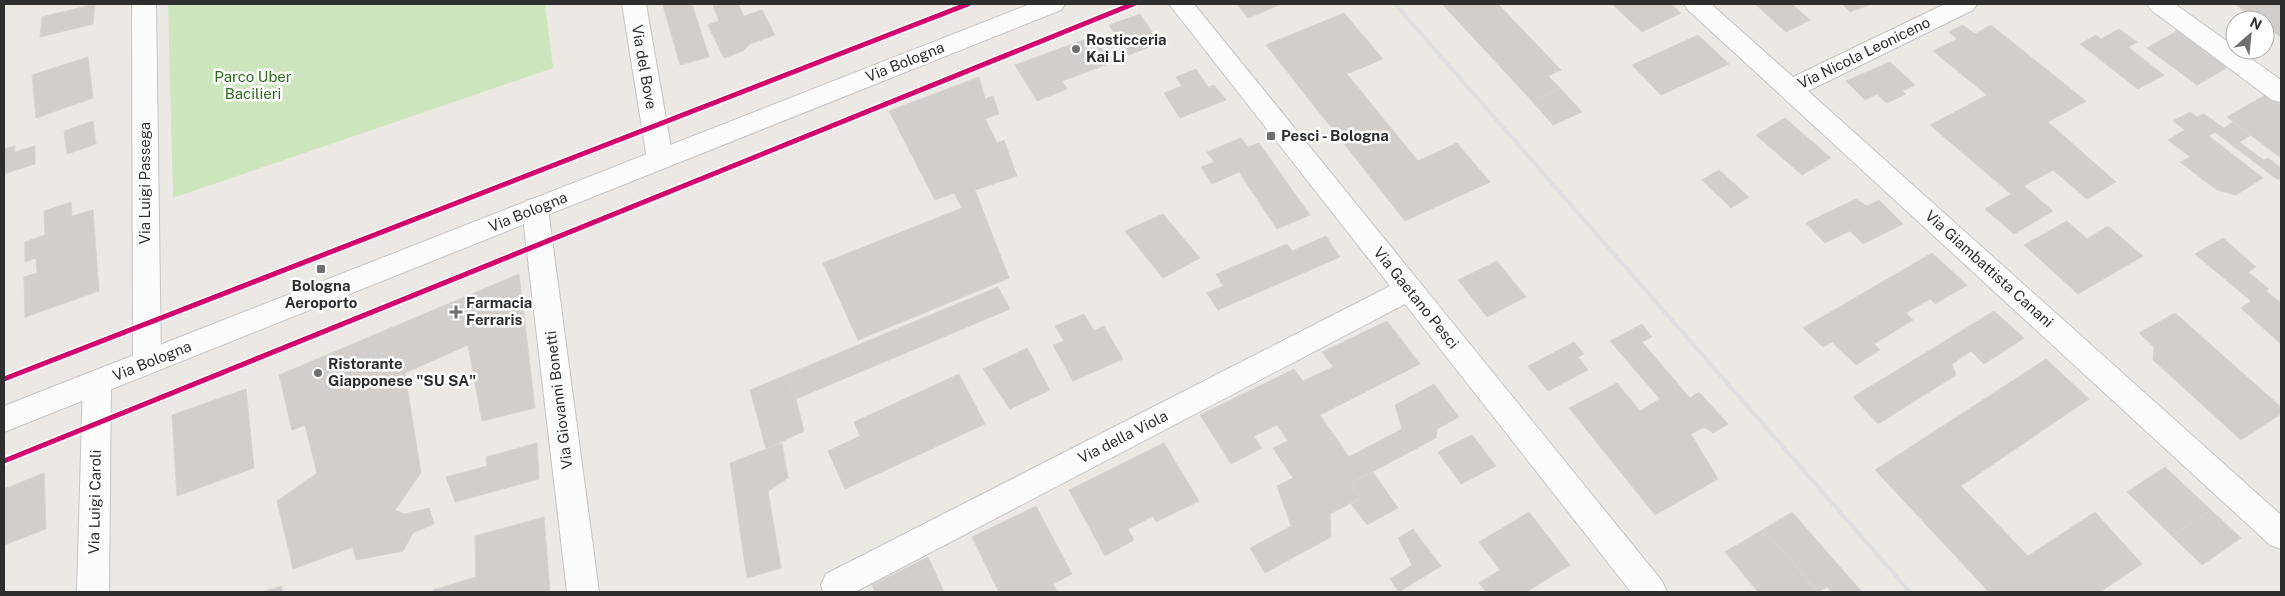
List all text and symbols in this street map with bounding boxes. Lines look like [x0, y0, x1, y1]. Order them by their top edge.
north arrow [2225, 10, 2275, 60]
street label: Via Nicola Leoniceno [1795, 13, 1933, 92]
text: N [2247, 14, 2264, 33]
street label: Via del Bove [629, 23, 660, 111]
place label: Rosticceria Kai Li [1086, 31, 1167, 65]
street label: Via Bologna [863, 38, 947, 85]
marker: Rosticceria Kai Li [1070, 43, 1082, 55]
park label: Parco Uber Bacilieri [214, 68, 292, 102]
street label: Via Luigi Passega [136, 122, 153, 244]
place label: Pesci - Bologna [1281, 127, 1389, 144]
marker: Pesci - Bologna [1265, 130, 1277, 142]
street label: Via Bologna [486, 188, 570, 235]
street label: Via Giambattista Canani [1922, 207, 2057, 331]
street label: Via Gaetano Pesci [1370, 244, 1462, 352]
marker: Bologna Aeroporto [315, 263, 327, 275]
place label: Bologna Aeroporto [285, 277, 358, 311]
place label: Farmacia Ferraris [466, 294, 532, 328]
marker: Farmacia Ferraris [450, 306, 462, 318]
street label: Via Giovanni Bonetti [542, 330, 575, 470]
street label: Via Bologna [110, 337, 194, 384]
place label: Ristorante Giapponese "SU SA" [328, 355, 476, 389]
marker: Ristorante Giapponese "SU SA" [312, 367, 324, 379]
street label: Via della Viola [1075, 407, 1170, 466]
street label: Via Luigi Caroli [85, 450, 104, 554]

